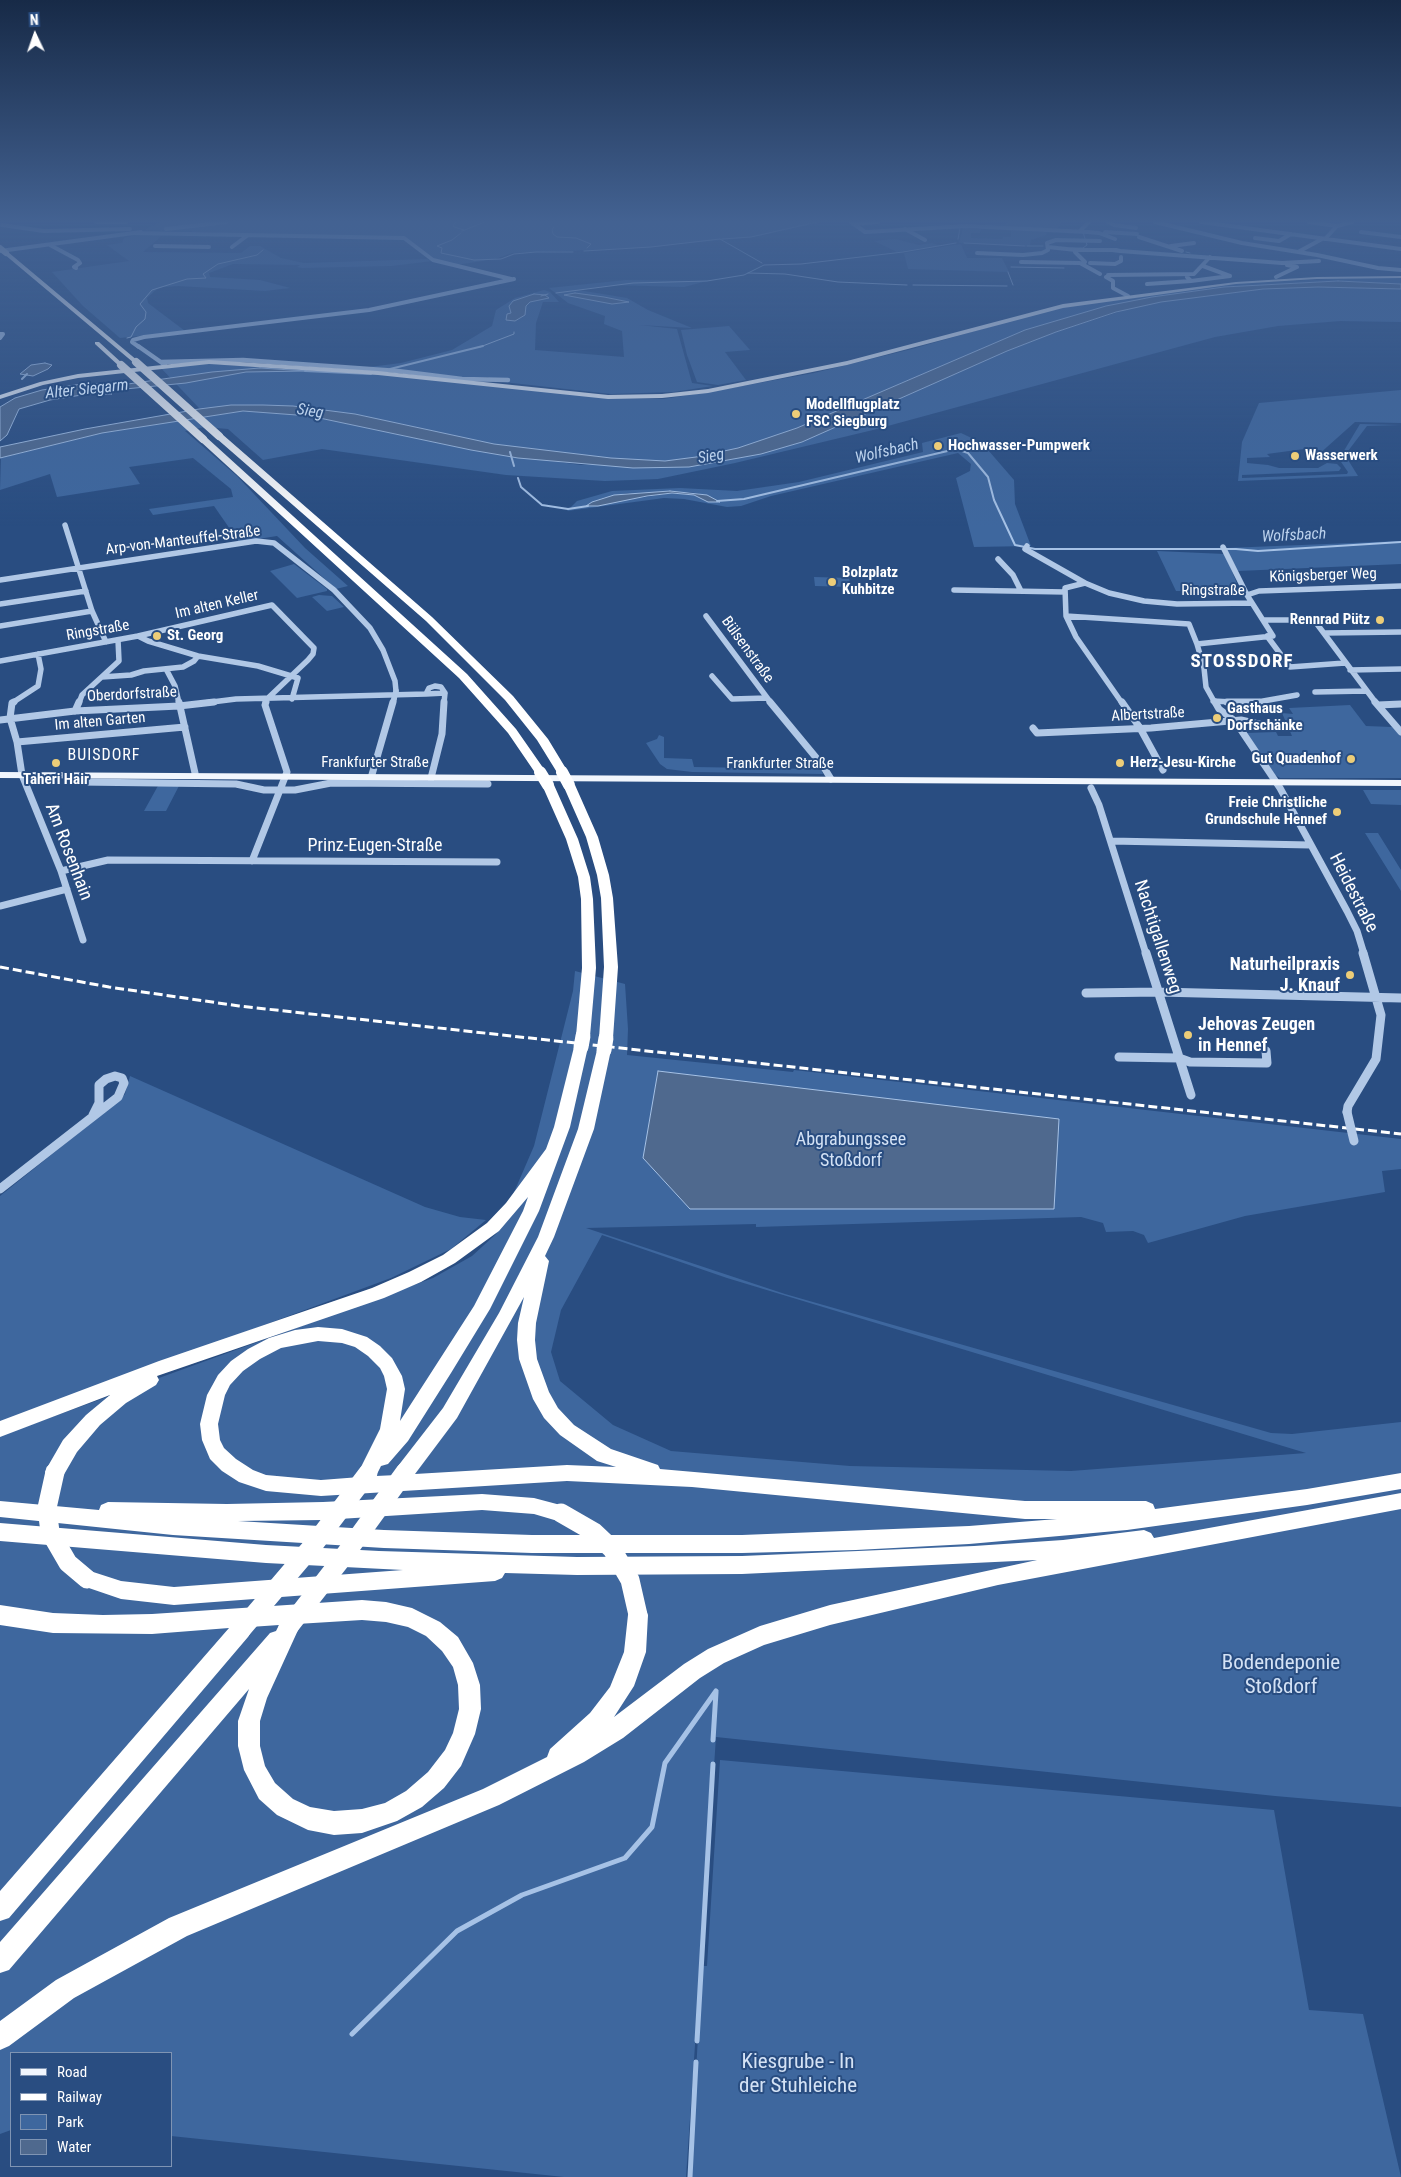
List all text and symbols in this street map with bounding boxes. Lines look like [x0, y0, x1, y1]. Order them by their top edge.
north arrow [10, 10, 60, 60]
text: N [30, 12, 39, 28]
water label: Alter Siegarm [45, 376, 129, 404]
place label: Modellflugplatz FSC Siegburg [806, 396, 900, 431]
water label: Sieg [295, 400, 325, 424]
marker: Modellflugplatz FSC Siegburg [790, 408, 802, 420]
water label: Wolfsbach [853, 435, 921, 469]
place label: Hochwasser-Pumpwerk [948, 437, 1090, 455]
marker: Hochwasser-Pumpwerk [932, 440, 944, 452]
water label: Sieg [696, 445, 726, 469]
place label: Wasserwerk [1305, 447, 1378, 465]
marker: Wasserwerk [1289, 450, 1301, 462]
street label: Arp-von-Manteuffel-Straße [105, 523, 261, 559]
water label: Wolfsbach [1261, 525, 1327, 547]
place label: Bolzplatz Kuhbitze [842, 564, 898, 599]
street label: Königsberger Weg [1269, 565, 1377, 587]
marker: Bolzplatz Kuhbitze [826, 576, 838, 588]
street label: Ringstraße [1181, 582, 1245, 600]
street label: Im alten Keller [174, 587, 260, 623]
place label: Rennrad Pütz [1290, 611, 1370, 629]
street label: Bülsenstraße [717, 613, 777, 687]
marker: Rennrad Pütz [1374, 614, 1386, 626]
street label: Ringstraße [65, 617, 131, 645]
place label: St. Georg [167, 627, 223, 645]
marker: St. Georg [151, 630, 163, 642]
district label: STOSSDORF [1189, 651, 1295, 673]
street label: Oberdorfstraße [87, 684, 177, 706]
place label: Gasthaus Dorfschänke [1227, 700, 1303, 735]
street label: Albertstraße [1111, 704, 1185, 726]
street label: Im alten Garten [54, 709, 146, 735]
marker: Gasthaus Dorfschänke [1211, 712, 1223, 724]
district label: BUISDORF [67, 746, 141, 766]
place label: Gut Quadenhof [1252, 750, 1341, 768]
marker: Gut Quadenhof [1345, 753, 1357, 765]
street label: Frankfurter Straße [321, 754, 429, 772]
place label: Herz-Jesu-Kirche [1130, 754, 1236, 772]
street label: Frankfurter Straße [726, 755, 834, 773]
marker: Taheri Hair [50, 757, 62, 769]
marker: Herz-Jesu-Kirche [1114, 757, 1126, 769]
place label: Taheri Hair [23, 771, 89, 789]
place label: Freie Christliche Grundschule Hennef [1205, 794, 1327, 829]
street label: Am Rosenhain [40, 800, 96, 904]
marker: Freie Christliche Grundschule Hennef [1331, 806, 1343, 818]
street label: Prinz-Eugen-Straße [308, 835, 442, 857]
street label: Heidestraße [1324, 850, 1382, 936]
street label: Nachtigallenweg [1128, 877, 1186, 997]
place label: Naturheilpraxis J. Knauf [1230, 954, 1340, 996]
marker: Naturheilpraxis J. Knauf [1344, 969, 1356, 981]
place label: Jehovas Zeugen in Hennef [1198, 1014, 1315, 1056]
marker: Jehovas Zeugen in Hennef [1182, 1029, 1194, 1041]
park label: Abgrabungssee Stoßdorf [796, 1129, 906, 1172]
park label: Bodendeponie Stoßdorf [1222, 1651, 1340, 1701]
park label: Kiesgrube - In der Stuhleiche [739, 2050, 857, 2100]
legend [10, 2052, 172, 2167]
text: Road [57, 2063, 87, 2081]
text: Railway [57, 2088, 102, 2106]
text: Park [57, 2113, 84, 2131]
text: Water [57, 2138, 91, 2156]

